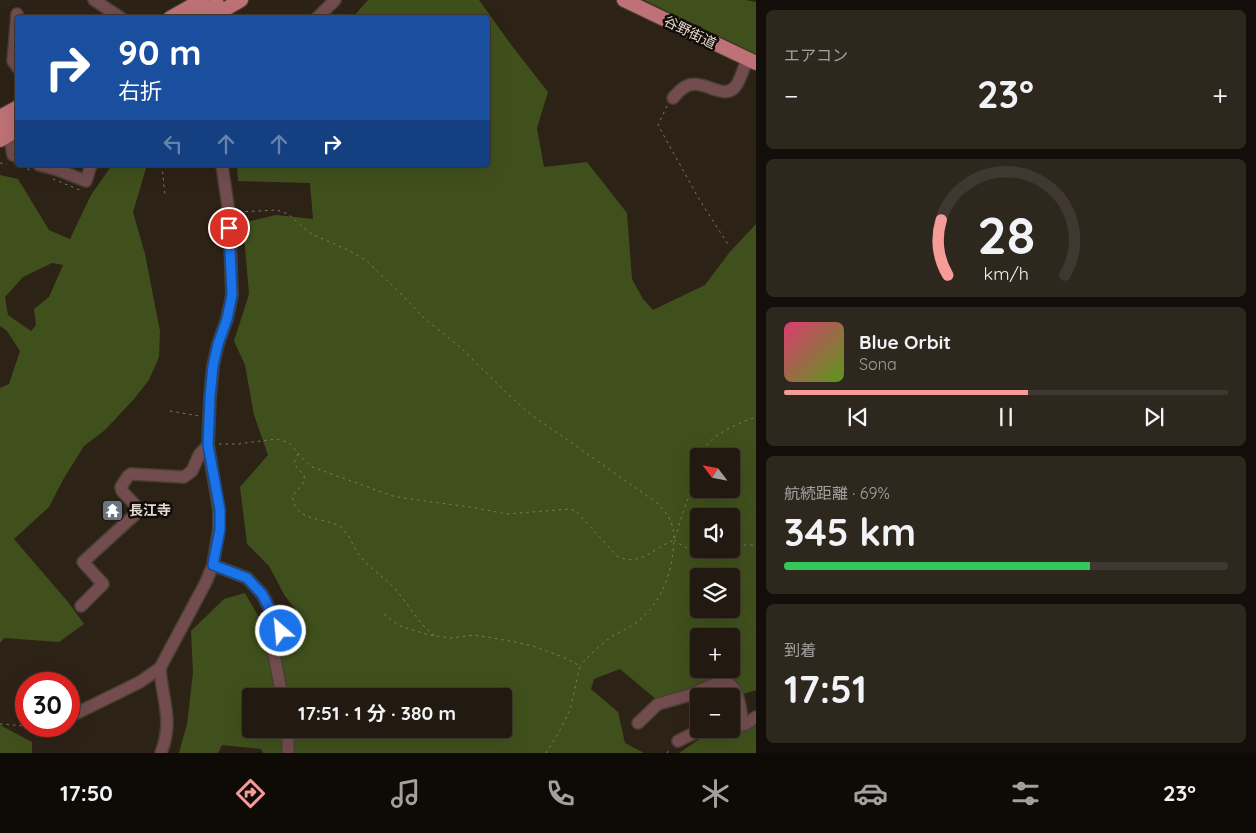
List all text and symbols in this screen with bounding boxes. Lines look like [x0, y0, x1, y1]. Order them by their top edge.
street label: 谷野街道 [661, 12, 719, 52]
text: 90 m [118, 30, 201, 74]
icon: right [35, 35, 100, 100]
text: エアコン [784, 45, 848, 65]
text: 23° [977, 70, 1034, 118]
text: 右折 [118, 77, 162, 105]
text: − [784, 78, 799, 113]
text: + [1212, 78, 1228, 113]
icon: left [159, 130, 187, 158]
icon: ahead [212, 130, 240, 158]
icon: ahead [265, 130, 293, 158]
icon: right [318, 130, 346, 158]
text: 28 [977, 202, 1035, 267]
pin [208, 207, 250, 249]
icon: arrive [215, 214, 243, 242]
text: km/h [983, 262, 1029, 284]
text: Blue Orbit [859, 330, 951, 354]
text: Sona [859, 354, 897, 374]
icon: previous [844, 403, 872, 431]
icon: pause [992, 403, 1020, 431]
icon: next [1140, 403, 1168, 431]
north arrow [690, 448, 740, 498]
map controls [690, 448, 740, 738]
text: 航続距離 · 69% [784, 483, 890, 503]
temple icon: 長江寺 [101, 498, 125, 522]
place label: 長江寺 [129, 501, 171, 519]
button: sound [690, 508, 740, 558]
text: 345 km [784, 508, 916, 556]
button: layers [690, 568, 740, 618]
position arrow [254, 604, 306, 656]
button: + [690, 628, 740, 678]
text: 到着 [784, 640, 816, 660]
text: 17:51 [784, 665, 867, 713]
speed limit sign: 30 [15, 672, 80, 737]
button: − [690, 688, 740, 738]
text: 17:51 · 1 分 · 380 m [298, 701, 456, 725]
icon: directions [233, 776, 268, 811]
icon: music [388, 776, 423, 811]
icon: phone [543, 776, 578, 811]
icon: climate [698, 776, 733, 811]
icon: car [853, 776, 888, 811]
icon: filters [1008, 776, 1043, 811]
text: 17:50 [60, 779, 113, 807]
text: 23° [1163, 779, 1196, 807]

